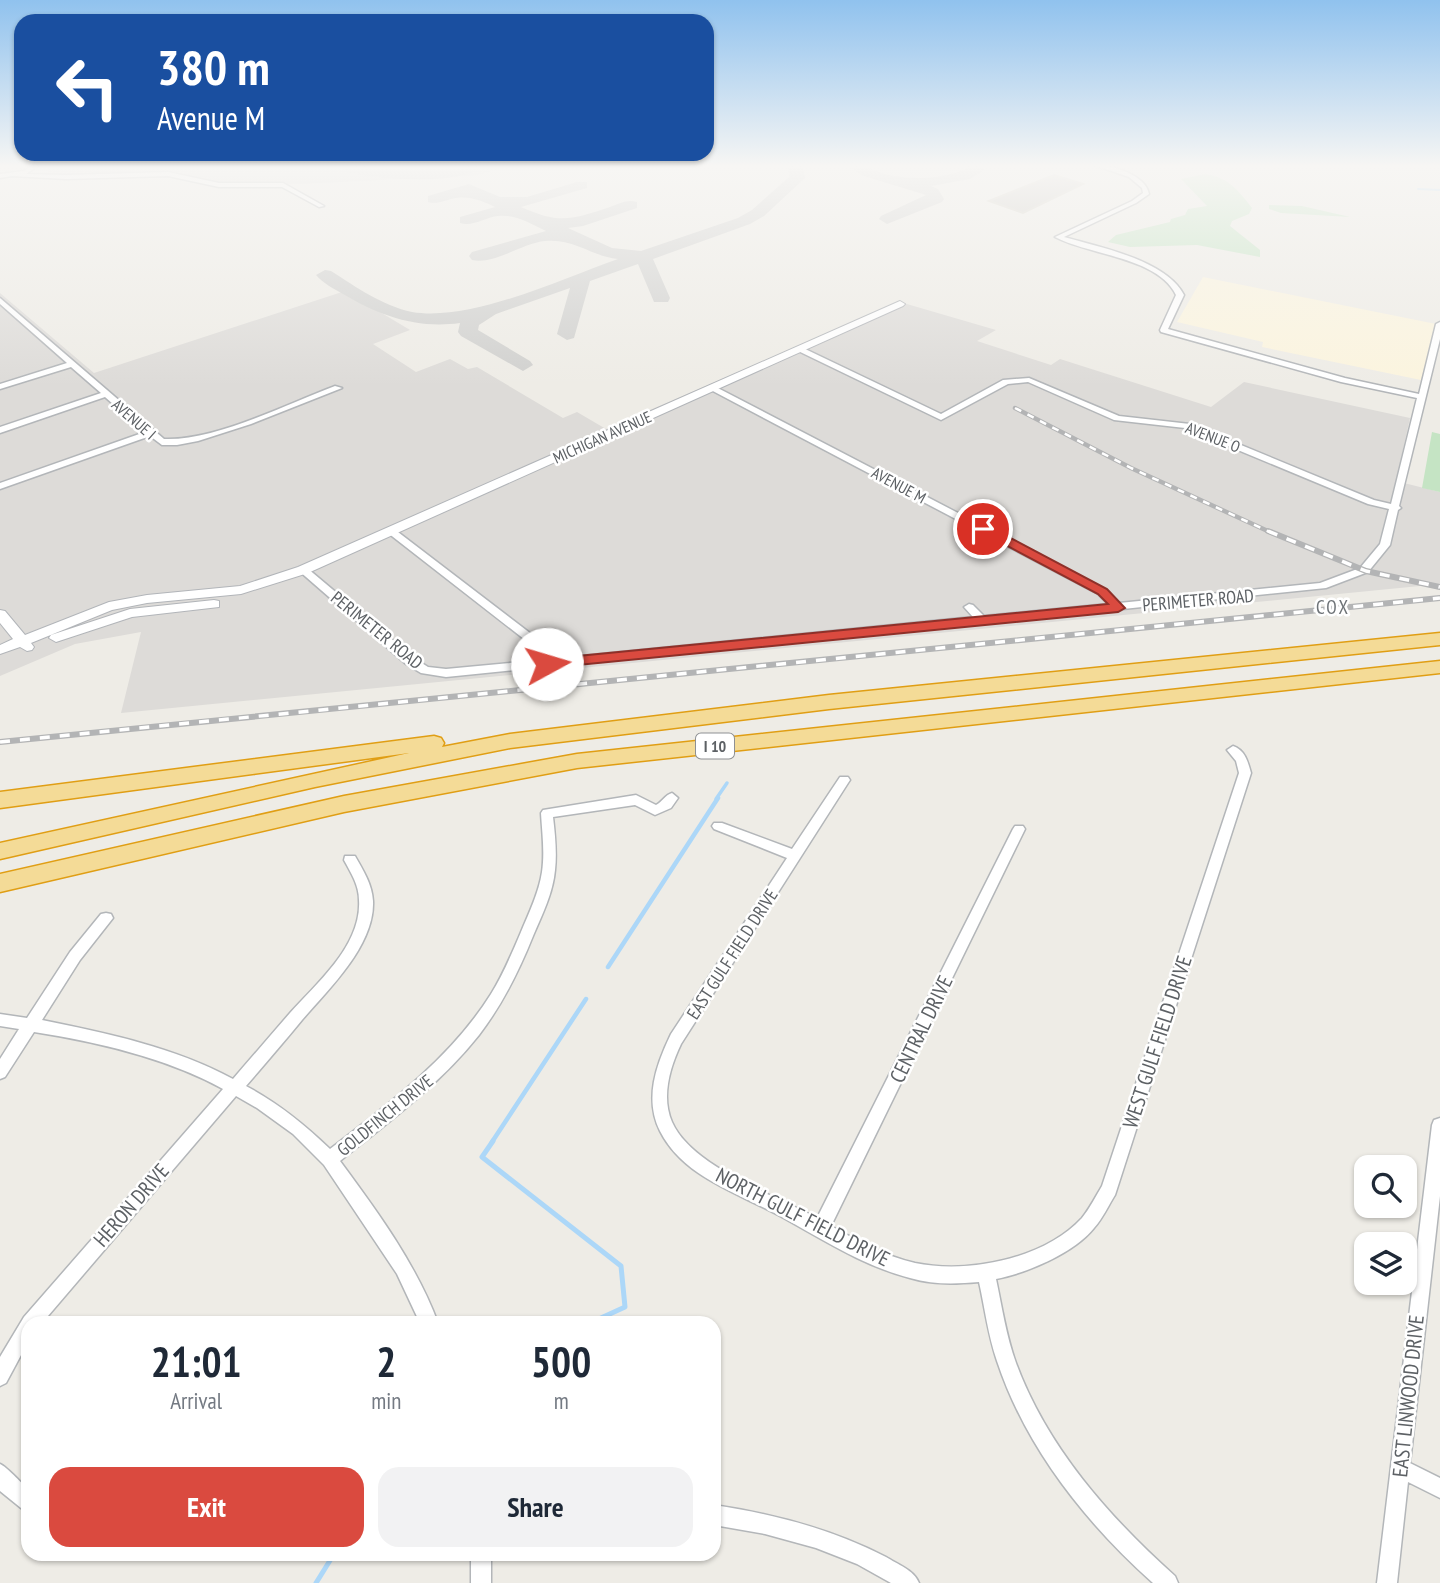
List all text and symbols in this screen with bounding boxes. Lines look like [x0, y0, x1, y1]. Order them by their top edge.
text: 380 m [157, 35, 270, 99]
icon: left [42, 42, 133, 133]
text: Avenue M [157, 97, 265, 139]
street label: AVENUE I [108, 394, 160, 444]
street label: MICHIGAN AVENUE [550, 406, 654, 468]
street label: AVENUE O [1183, 417, 1243, 457]
street label: AVENUE M [868, 462, 930, 508]
pin [953, 499, 1013, 559]
icon: arrive [964, 510, 1002, 548]
street label: PERIMETER ROAD [1141, 584, 1255, 616]
street label: PERIMETER ROAD [326, 586, 428, 674]
district label: COX [1316, 595, 1350, 619]
position arrow [510, 627, 584, 701]
road number: I 10 [696, 734, 734, 758]
street label: EAST GULF FIELD DRIVE [681, 885, 783, 1023]
street label: WEST GULF FIELD DRIVE [1116, 952, 1198, 1132]
street label: CENTRAL DRIVE [883, 971, 959, 1087]
street label: GOLDFINCH DRIVE [332, 1069, 438, 1161]
map controls [1354, 1155, 1417, 1295]
button: search [1354, 1155, 1417, 1218]
street label: HERON DRIVE [87, 1158, 175, 1252]
street label: NORTH GULF FIELD DRIVE [712, 1161, 894, 1273]
button: layers [1354, 1232, 1417, 1295]
street label: EAST LINWOOD DRIVE [1386, 1314, 1430, 1478]
text: 21:01 [151, 1334, 242, 1389]
text: 2 [376, 1334, 396, 1389]
text: 500 [531, 1334, 591, 1389]
text: Arrival [170, 1386, 222, 1415]
text: min [371, 1386, 401, 1415]
text: m [554, 1386, 569, 1415]
button: Exit [49, 1467, 364, 1547]
button: Share [378, 1467, 693, 1547]

